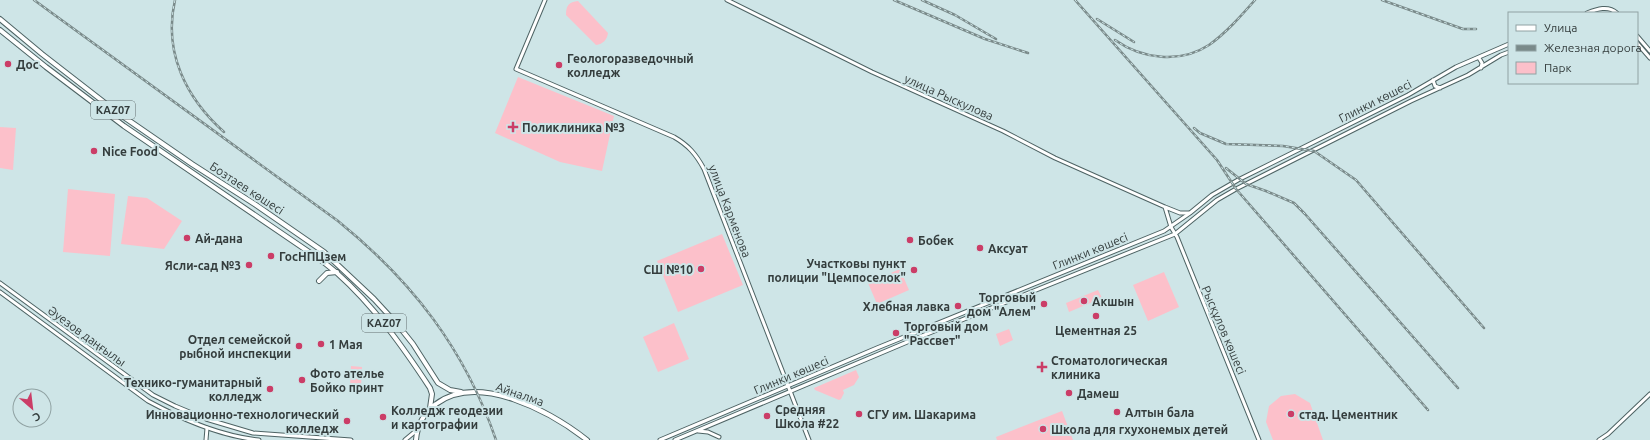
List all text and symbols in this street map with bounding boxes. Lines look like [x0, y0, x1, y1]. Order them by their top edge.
legend [1508, 12, 1638, 84]
text: Улица [1544, 21, 1577, 34]
text: Железная дорога [1544, 41, 1642, 54]
place label: Геологоразведочный колледж [567, 52, 694, 79]
place label: Дос [16, 58, 39, 71]
marker: Дос [3, 59, 13, 69]
marker: Геологоразведочный колледж [554, 60, 564, 70]
text: Парк [1544, 61, 1572, 74]
street label: улица Рыскулова [903, 72, 995, 122]
street label: Глинки көшесі [1337, 77, 1414, 125]
road number: KAZ07 [91, 101, 135, 119]
marker: Поликлиника №3 [507, 121, 519, 133]
place label: Поликлиника №3 [522, 121, 625, 134]
place label: Nice Food [102, 145, 158, 158]
marker: Nice Food [89, 146, 99, 156]
street label: Бозтаев көшесі [208, 159, 286, 217]
street label: улица Карменова [706, 163, 754, 259]
street label: Глинки көшесі [1051, 230, 1129, 272]
place label: Ай-дана [195, 232, 243, 245]
marker: Ай-дана [182, 233, 192, 243]
place label: Бобек [918, 234, 954, 247]
marker: Бобек [905, 235, 915, 245]
place label: Аксуат [988, 242, 1028, 255]
marker: Аксуат [975, 243, 985, 253]
place label: ГосНПЦзем [279, 250, 346, 263]
marker: ГосНПЦзем [266, 251, 276, 261]
place label: Участковы пункт полиции "Цемпоселок" [768, 257, 906, 284]
place label: Ясли-сад №3 [165, 259, 241, 272]
marker: Ясли-сад №3 [244, 260, 254, 270]
place label: СШ №10 [643, 263, 693, 276]
marker: СШ №10 [696, 264, 706, 274]
marker: Участковы пункт полиции "Цемпоселок" [909, 265, 919, 275]
street label: Рысқұлов көшесі [1199, 284, 1249, 376]
place label: Торговый дом "Алем" [967, 291, 1036, 318]
place label: Акшын [1092, 295, 1134, 308]
marker: Акшын [1079, 296, 1089, 306]
marker: Торговый дом "Алем" [1039, 299, 1049, 309]
place label: Хлебная лавка [863, 300, 950, 313]
marker: Хлебная лавка [953, 301, 963, 311]
street label: Әуезов даңғылы [46, 303, 128, 369]
marker: Цементная 25 [1091, 311, 1101, 321]
road number: KAZ07 [362, 314, 406, 332]
place label: Торговый дом "Рассвет" [904, 320, 988, 347]
place label: Цементная 25 [1055, 324, 1137, 337]
marker: Торговый дом "Рассвет" [891, 328, 901, 338]
place label: Отдел семейской рыбной инспекции [179, 333, 291, 360]
place label: 1 Мая [329, 338, 363, 351]
marker: 1 Мая [316, 339, 326, 349]
marker: Отдел семейской рыбной инспекции [294, 341, 304, 351]
street label: Глинки көшесі [752, 353, 830, 397]
place label: Стоматологическая клиника [1051, 354, 1168, 381]
marker: Стоматологическая клиника [1036, 361, 1048, 373]
place label: Фото ателье Бойко принт [310, 367, 384, 394]
marker: Фото ателье Бойко принт [297, 375, 307, 385]
place label: Технико-гуманитарный колледж [124, 376, 262, 403]
street label: Айналма [494, 380, 546, 408]
marker: Технико-гуманитарный колледж [265, 384, 275, 394]
place label: Дамеш [1077, 387, 1119, 400]
north arrow [12, 388, 52, 428]
marker: Дамеш [1064, 388, 1074, 398]
place label: Средняя Школа #22 [775, 403, 840, 430]
place label: Колледж геодезии и картографии [391, 404, 503, 431]
place label: Алтын бала [1125, 406, 1194, 419]
marker: Алтын бала [1112, 407, 1122, 417]
place label: Инновационно-технологический колледж [146, 408, 339, 435]
place label: СГУ им. Шакарима [867, 408, 976, 421]
place label: стад. Цементник [1299, 408, 1398, 421]
marker: СГУ им. Шакарима [854, 409, 864, 419]
marker: стад. Цементник [1286, 409, 1296, 419]
text: С [31, 410, 43, 424]
marker: Средняя Школа #22 [762, 411, 772, 421]
marker: Колледж геодезии и картографии [378, 412, 388, 422]
marker: Инновационно-технологический колледж [342, 416, 352, 426]
place label: Школа для гхухонемых детей [1051, 423, 1228, 436]
marker: Школа для гхухонемых детей [1038, 424, 1048, 434]

